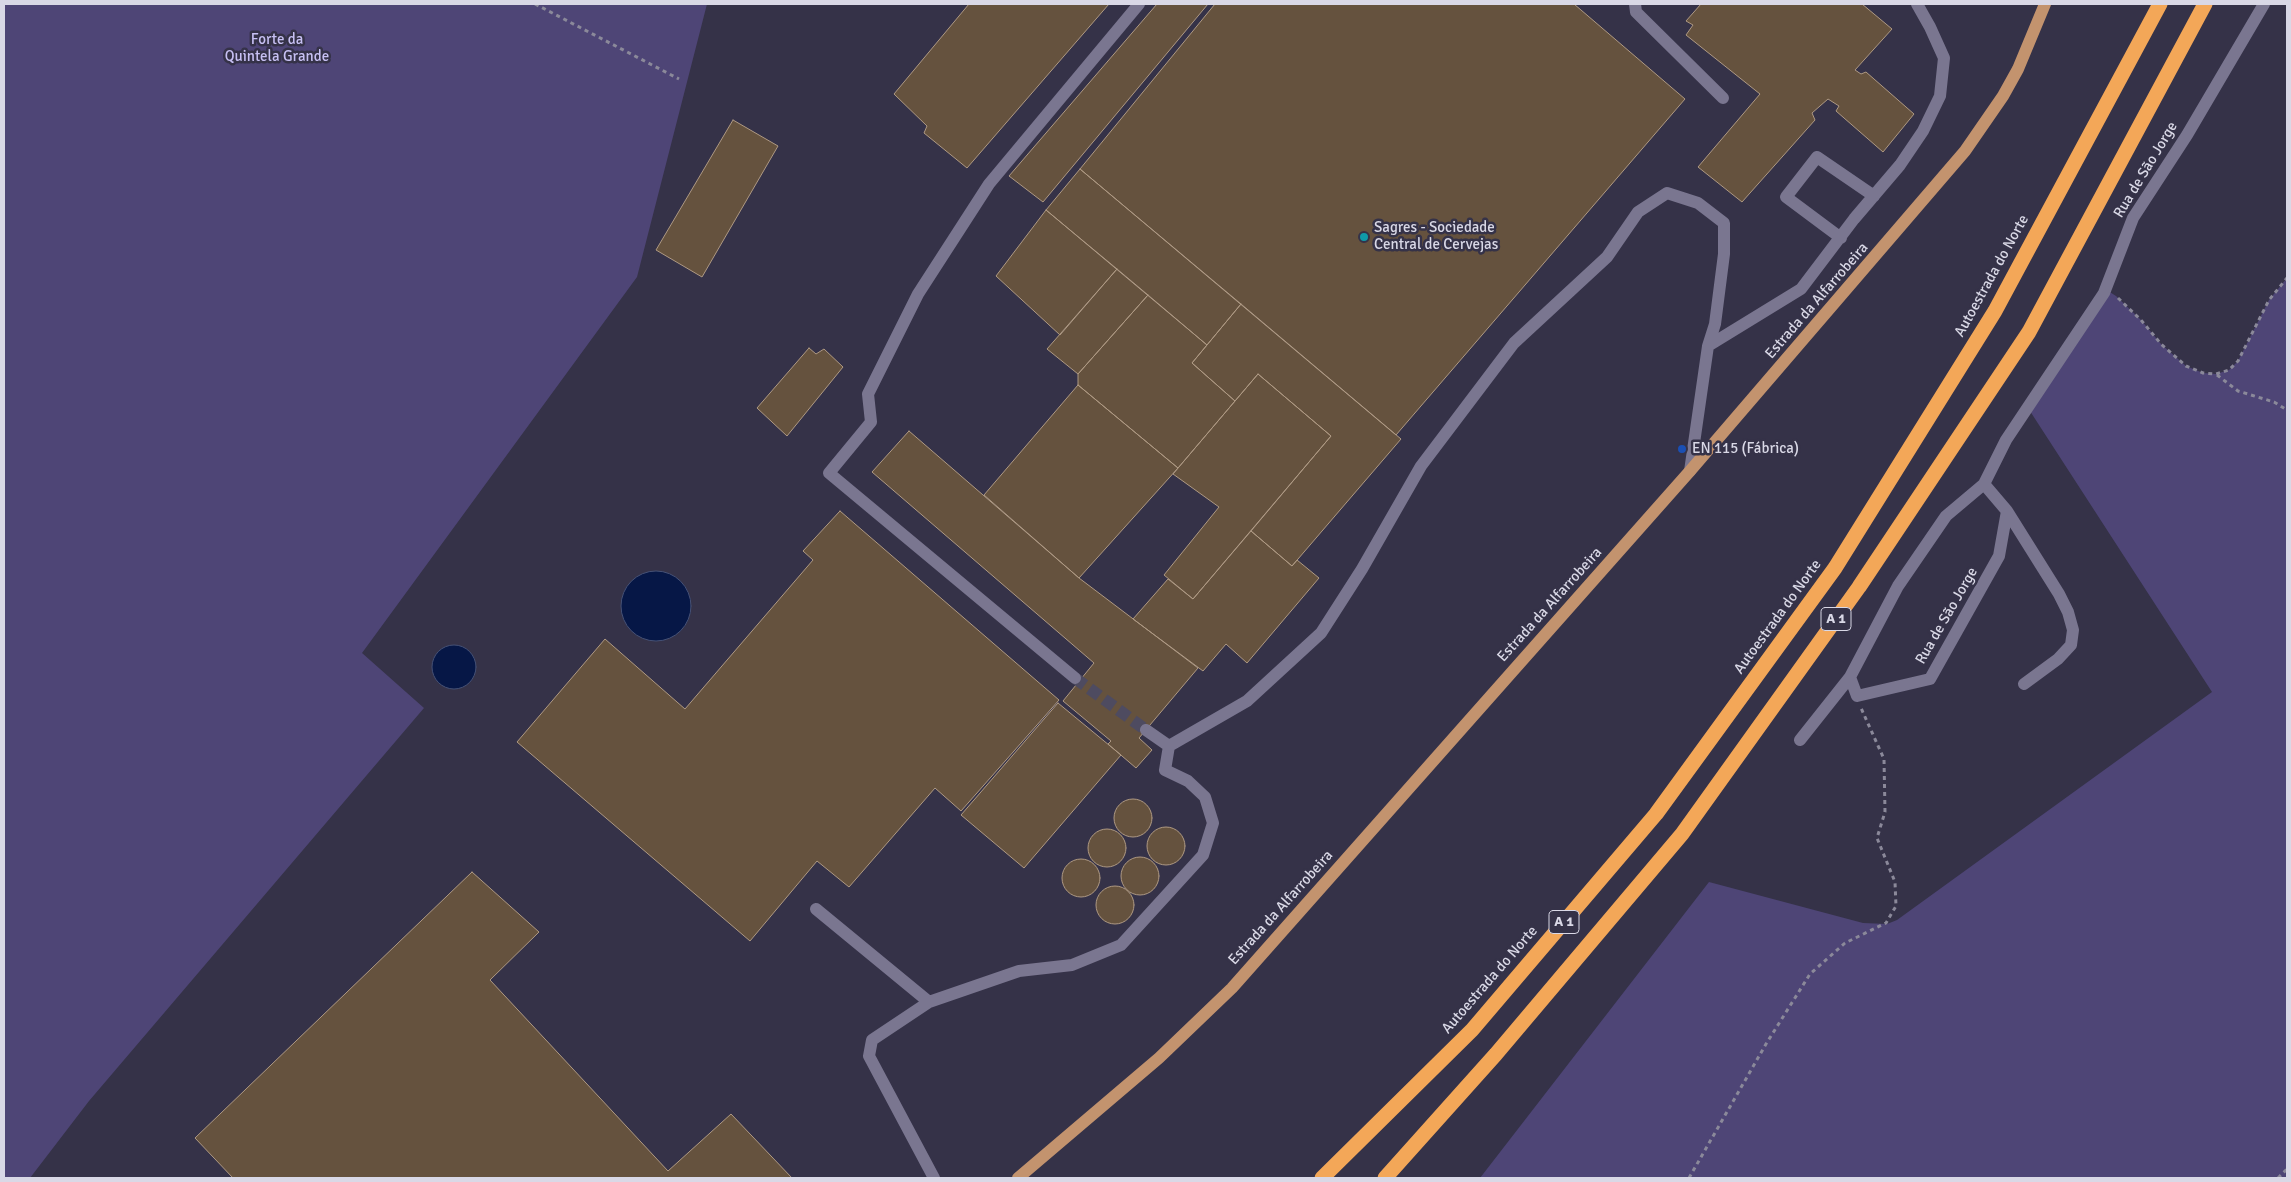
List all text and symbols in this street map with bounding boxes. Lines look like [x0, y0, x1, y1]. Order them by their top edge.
park label: Forte da Quintela Grande [225, 31, 329, 66]
street label: Rua de São Jorge [2110, 119, 2182, 221]
street label: Autoestrada do Norte [1951, 212, 2033, 340]
place label: Sagres - Sociedade Central de Cervejas [1374, 219, 1498, 254]
marker: Sagres - Sociedade Central de Cervejas [1358, 231, 1370, 243]
street label: Estrada da Alfarrobeira [1762, 239, 1872, 363]
place label: EN 115 (Fábrica) [1692, 440, 1799, 458]
marker: EN 115 (Fábrica) [1676, 443, 1688, 455]
street label: Estrada da Alfarrobeira [1494, 544, 1606, 666]
street label: Autoestrada do Norte [1731, 556, 1825, 678]
street label: Rua de São Jorge [1912, 564, 1982, 668]
road number: A 1 [1821, 608, 1851, 630]
street label: Estrada da Alfarrobeira [1225, 847, 1337, 969]
road number: A 1 [1549, 910, 1579, 934]
street label: Autoestrada do Norte [1438, 922, 1542, 1038]

